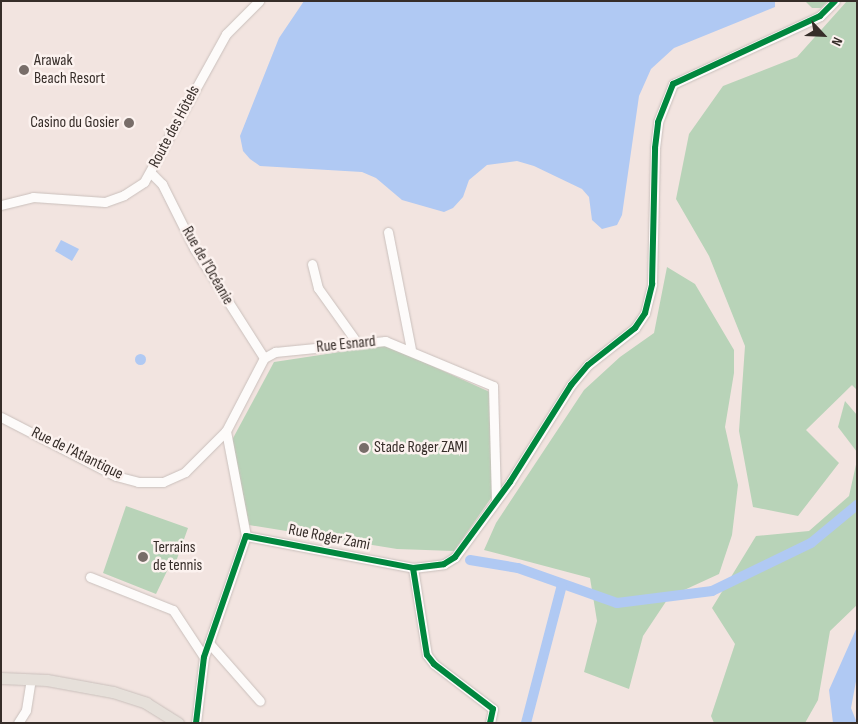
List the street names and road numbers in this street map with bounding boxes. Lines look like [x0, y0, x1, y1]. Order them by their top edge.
street label: Route des Hôtels [145, 83, 205, 171]
street label: Rue de l'Océanie [177, 223, 237, 309]
street label: Rue Esnard [315, 332, 377, 358]
street label: Rue de l'Atlantique [28, 424, 126, 484]
street label: Rue Roger Zami [287, 521, 371, 555]

